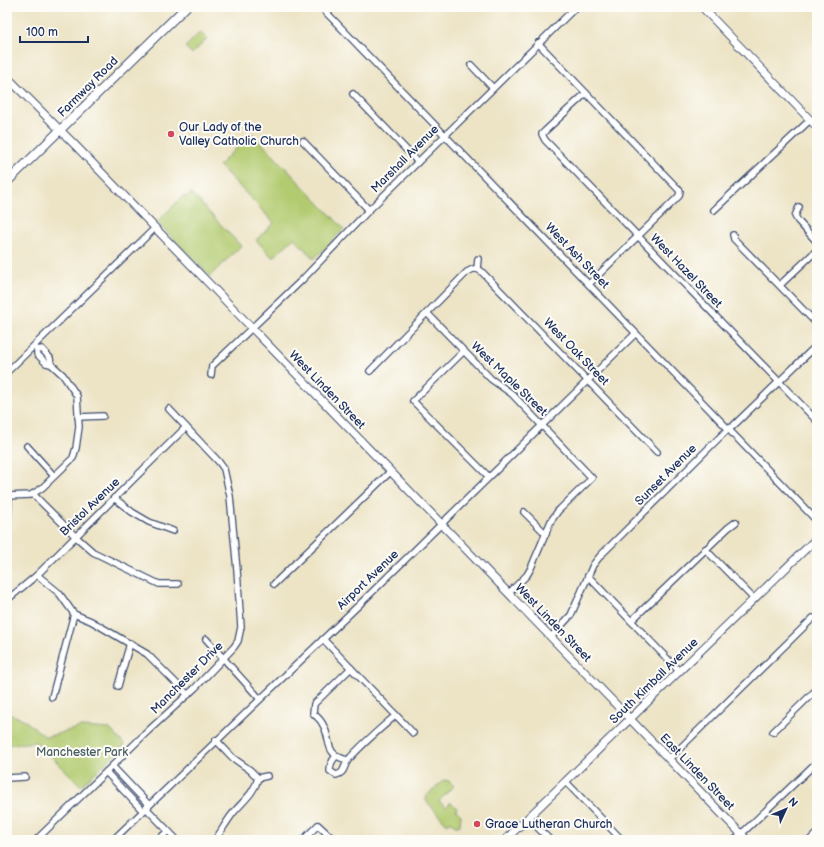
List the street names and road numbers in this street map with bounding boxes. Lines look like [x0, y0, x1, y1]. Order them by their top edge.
street label: Farmway Road [55, 54, 121, 120]
street label: Marshall Avenue [368, 122, 442, 196]
street label: West Ash Street [542, 220, 612, 292]
street label: West Hazel Street [647, 231, 725, 311]
street label: West Oak Street [540, 315, 612, 389]
street label: West Maple Street [468, 339, 550, 419]
street label: West Linden Street [286, 348, 369, 433]
street label: Sunset Avenue [632, 441, 700, 509]
street label: Bristol Avenue [57, 475, 123, 539]
street label: Airport Avenue [334, 547, 402, 613]
street label: West Linden Street [512, 581, 595, 666]
street label: South Kimball Avenue [607, 635, 701, 727]
street label: Manchester Drive [148, 639, 226, 717]
street label: East Linden Street [657, 731, 738, 814]

